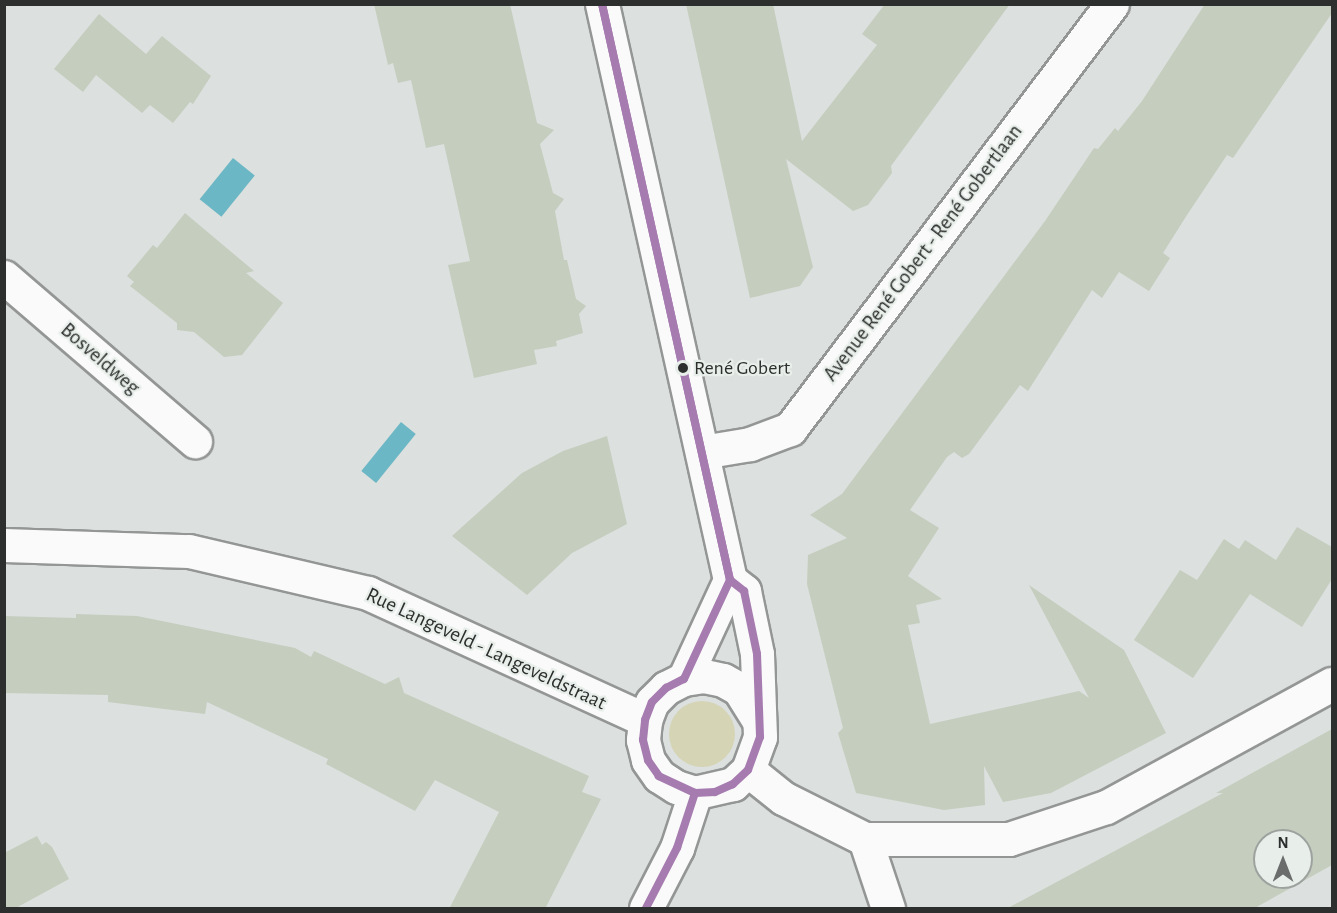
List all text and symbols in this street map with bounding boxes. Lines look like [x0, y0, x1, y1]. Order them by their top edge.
street label: Avenue René Gobert - René Gobertlaan [818, 120, 1028, 386]
street label: Bosveldweg [55, 318, 145, 400]
place label: René Gobert [694, 356, 790, 380]
marker: René Gobert [677, 362, 689, 374]
street label: Rue Langeveld - Langeveldstraat [362, 582, 610, 716]
north arrow [1253, 829, 1313, 889]
text: N [1277, 835, 1289, 851]

